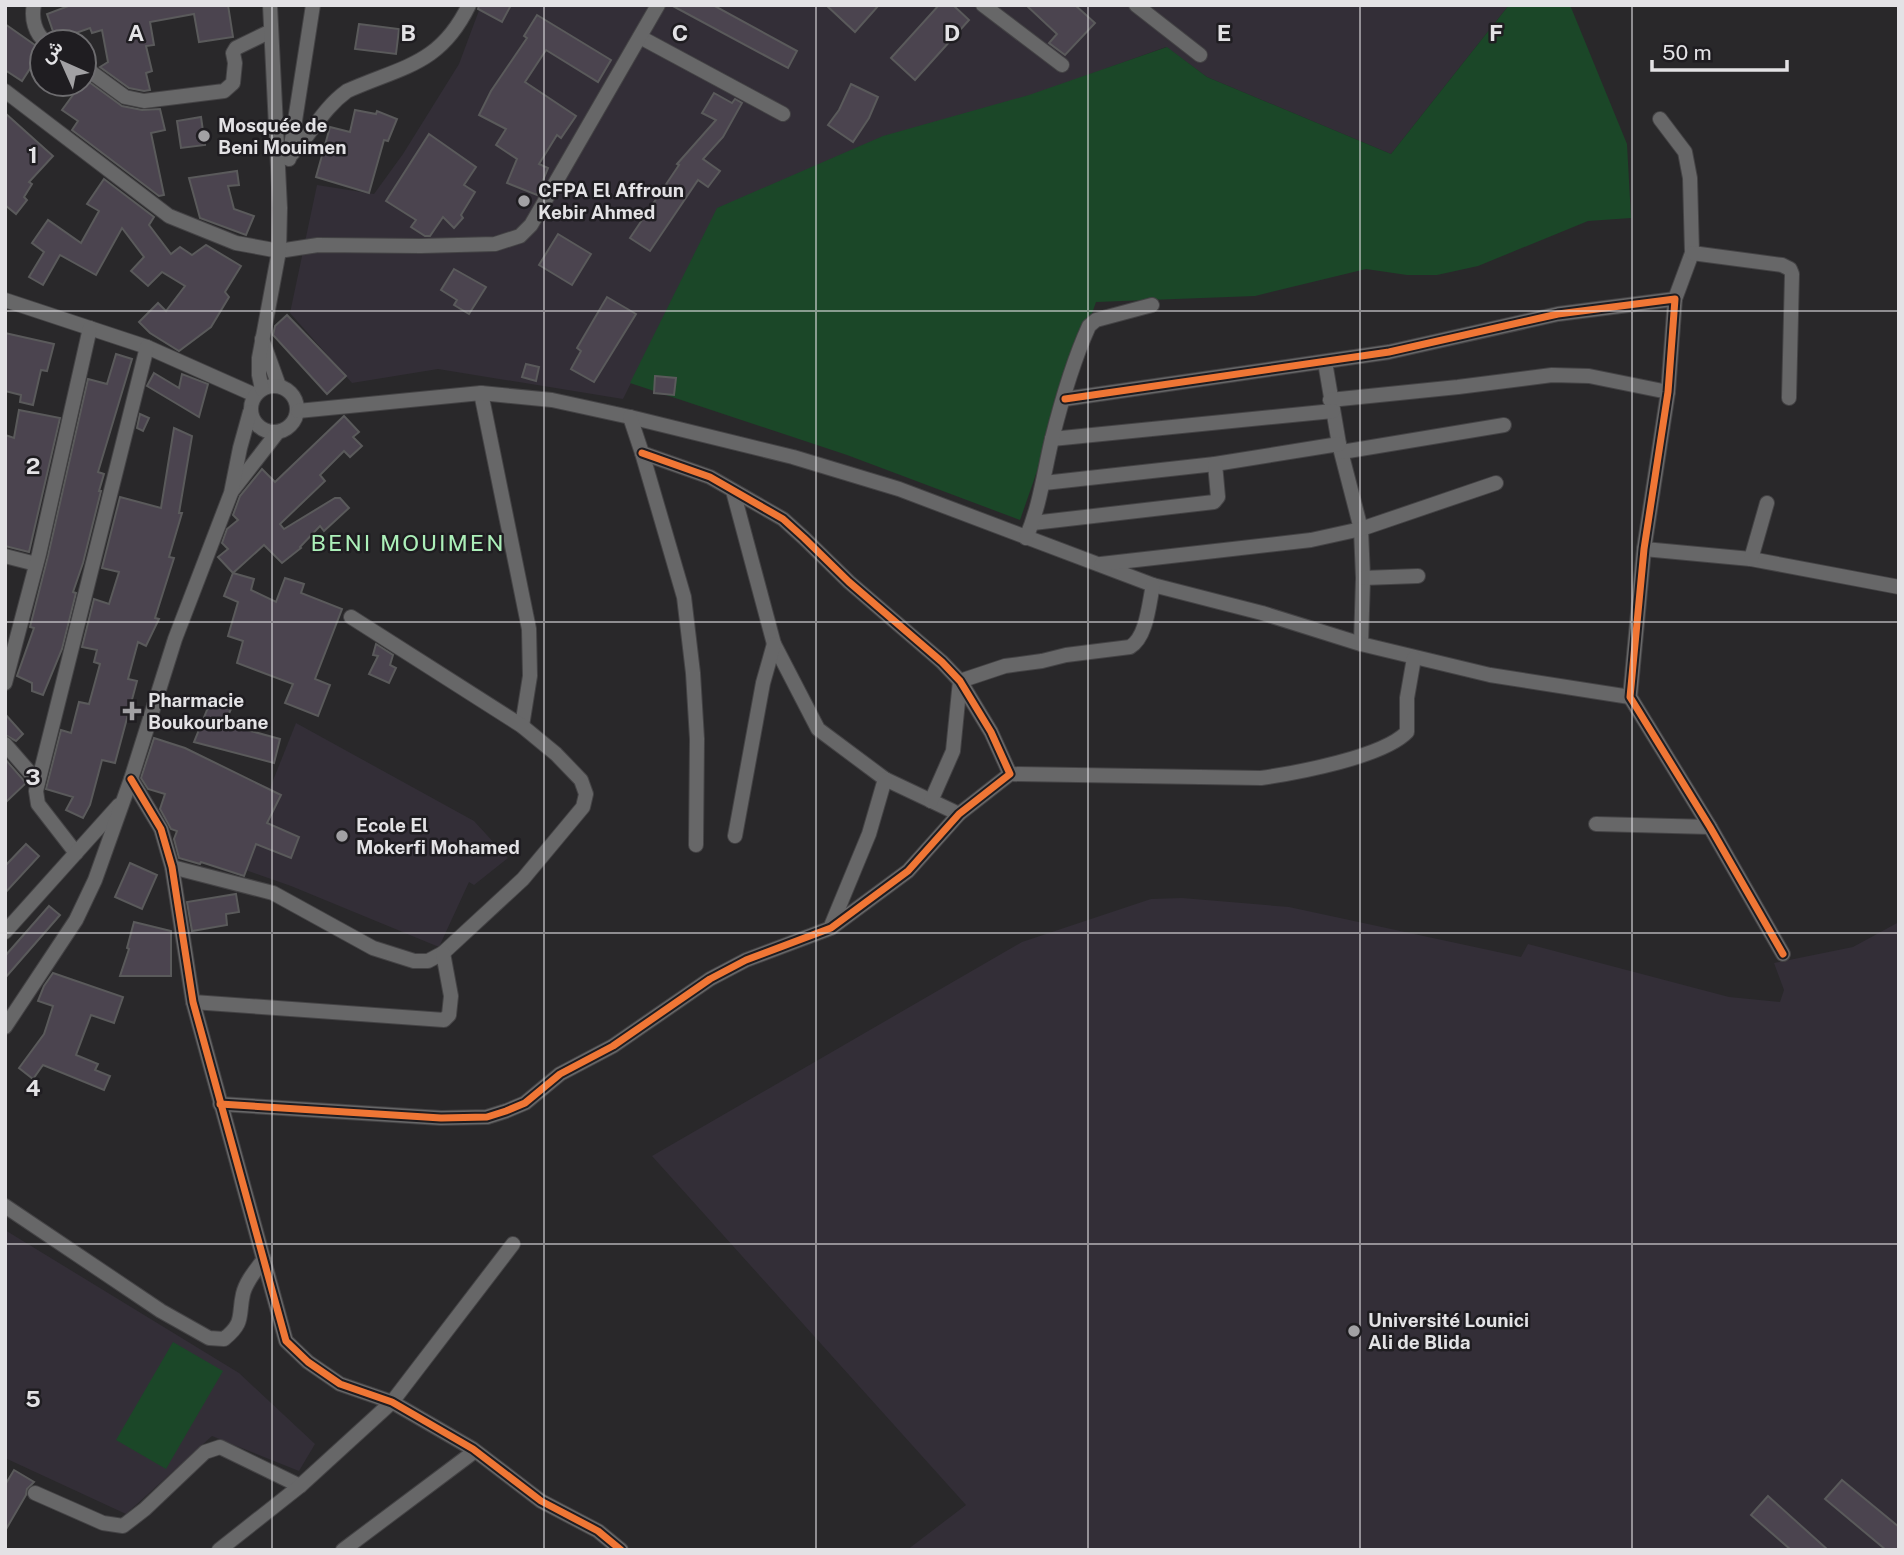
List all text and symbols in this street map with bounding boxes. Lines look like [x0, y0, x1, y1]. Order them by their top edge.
text: A [128, 19, 145, 46]
text: B [400, 19, 416, 46]
text: C [672, 19, 688, 46]
text: D [944, 19, 960, 46]
text: E [1217, 19, 1231, 46]
text: F [1489, 19, 1503, 46]
north arrow [28, 28, 98, 98]
scale bar [1652, 28, 1787, 72]
text: ش [35, 35, 68, 68]
text: 50 m [1662, 40, 1712, 65]
place label: Mosquée de Beni Mouimen [218, 114, 347, 158]
marker: Mosquée de Beni Mouimen [196, 128, 212, 144]
text: 1 [28, 141, 38, 168]
place label: CFPA El Affroun Kebir Ahmed [538, 179, 684, 223]
marker: CFPA El Affroun Kebir Ahmed [516, 193, 532, 209]
text: 2 [26, 452, 40, 479]
district label: BENI MOUIMEN [310, 529, 506, 556]
place label: Pharmacie Boukourbane [148, 689, 268, 733]
marker: Pharmacie Boukourbane [122, 701, 142, 721]
text: 3 [25, 763, 41, 790]
place label: Ecole El Mokerfi Mohamed [356, 814, 520, 858]
marker: Ecole El Mokerfi Mohamed [334, 828, 350, 844]
text: 4 [25, 1074, 41, 1101]
place label: Université Lounici Ali de Blida [1368, 1309, 1529, 1353]
marker: Université Lounici Ali de Blida [1346, 1323, 1362, 1339]
text: 5 [25, 1385, 41, 1412]

